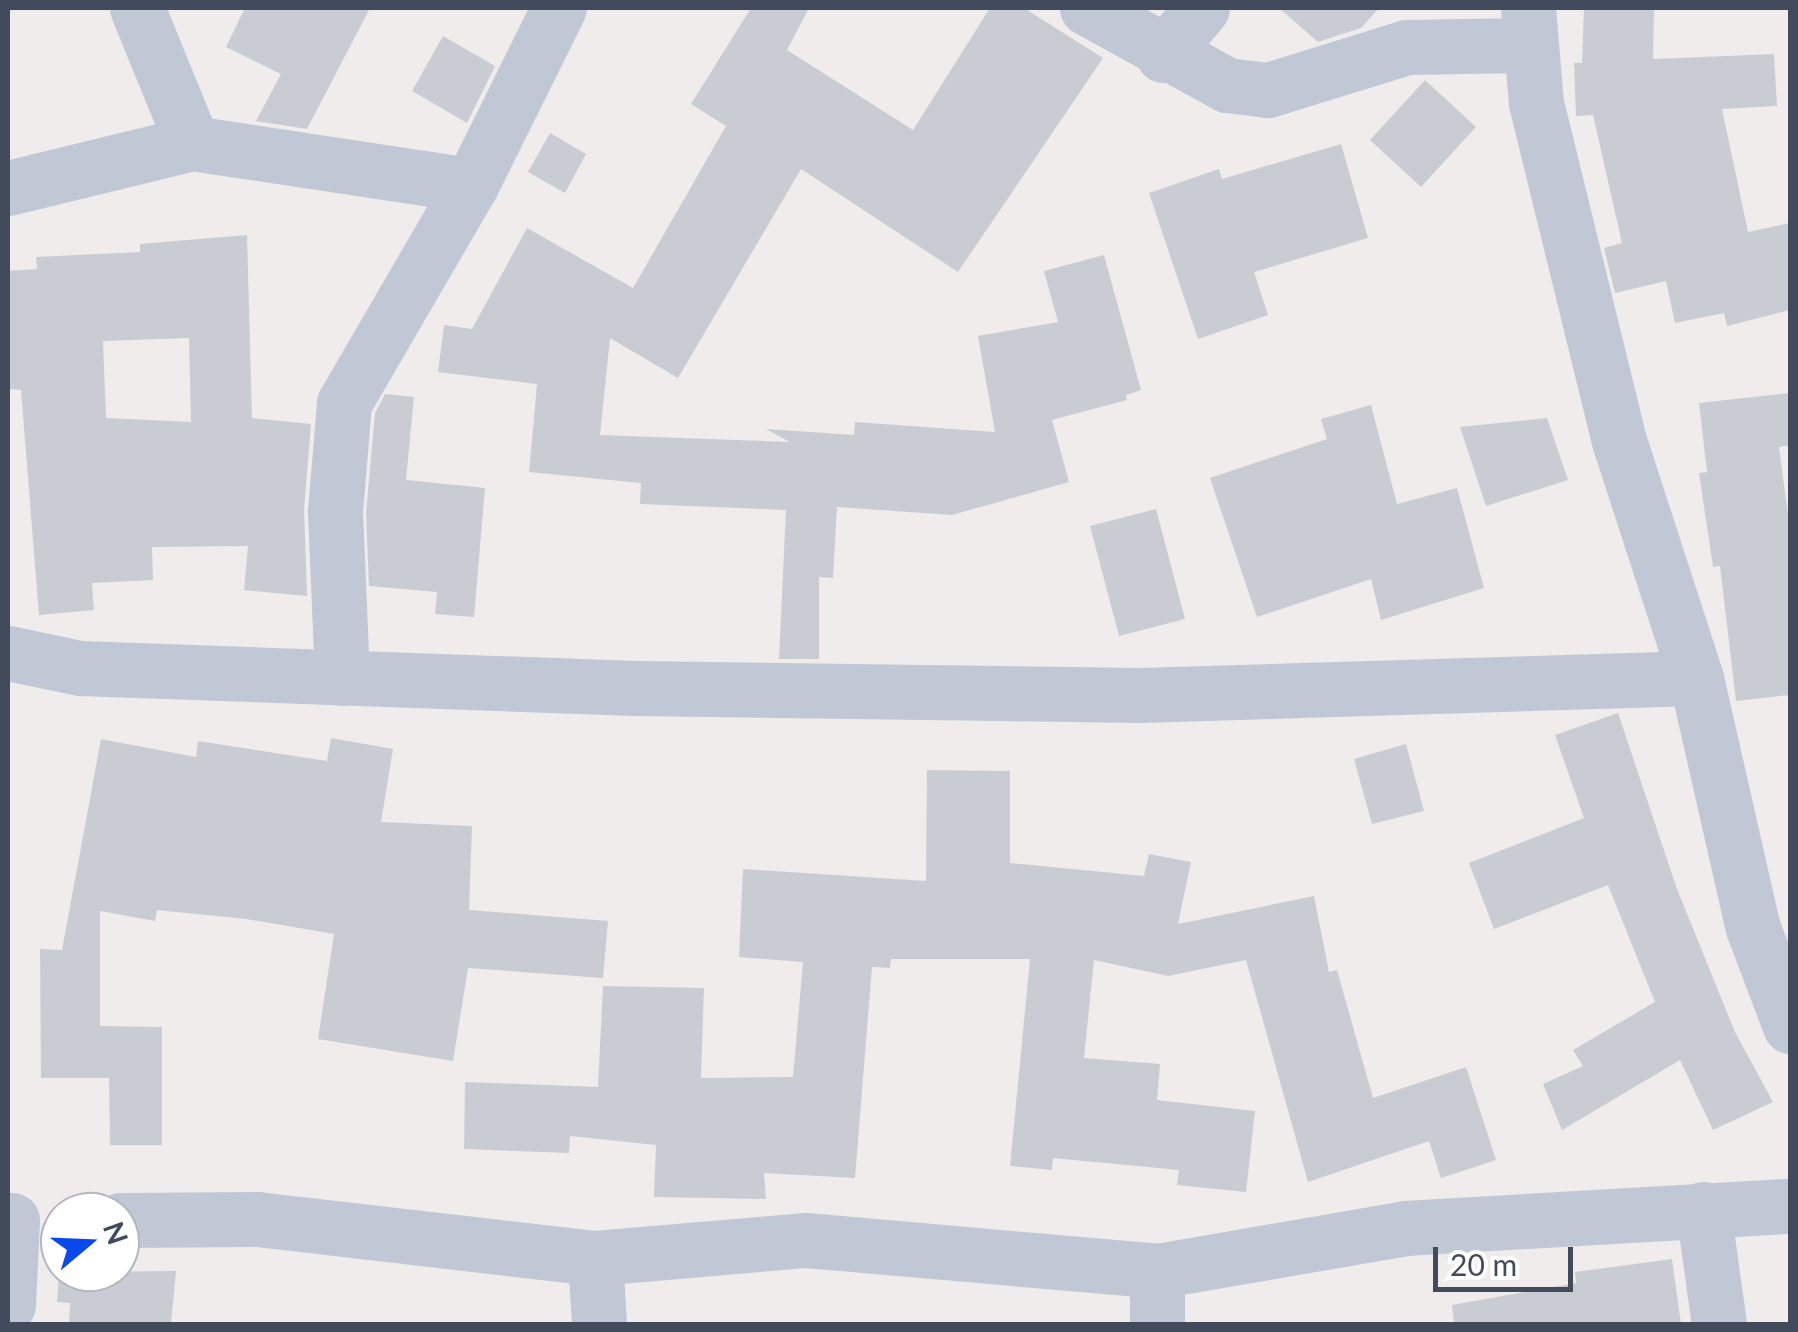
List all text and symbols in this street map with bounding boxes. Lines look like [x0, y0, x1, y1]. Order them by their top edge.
north arrow [40, 1192, 140, 1292]
text: N [97, 1217, 136, 1249]
scale bar [1438, 1227, 1578, 1289]
text: 20 m [1450, 1246, 1517, 1282]

